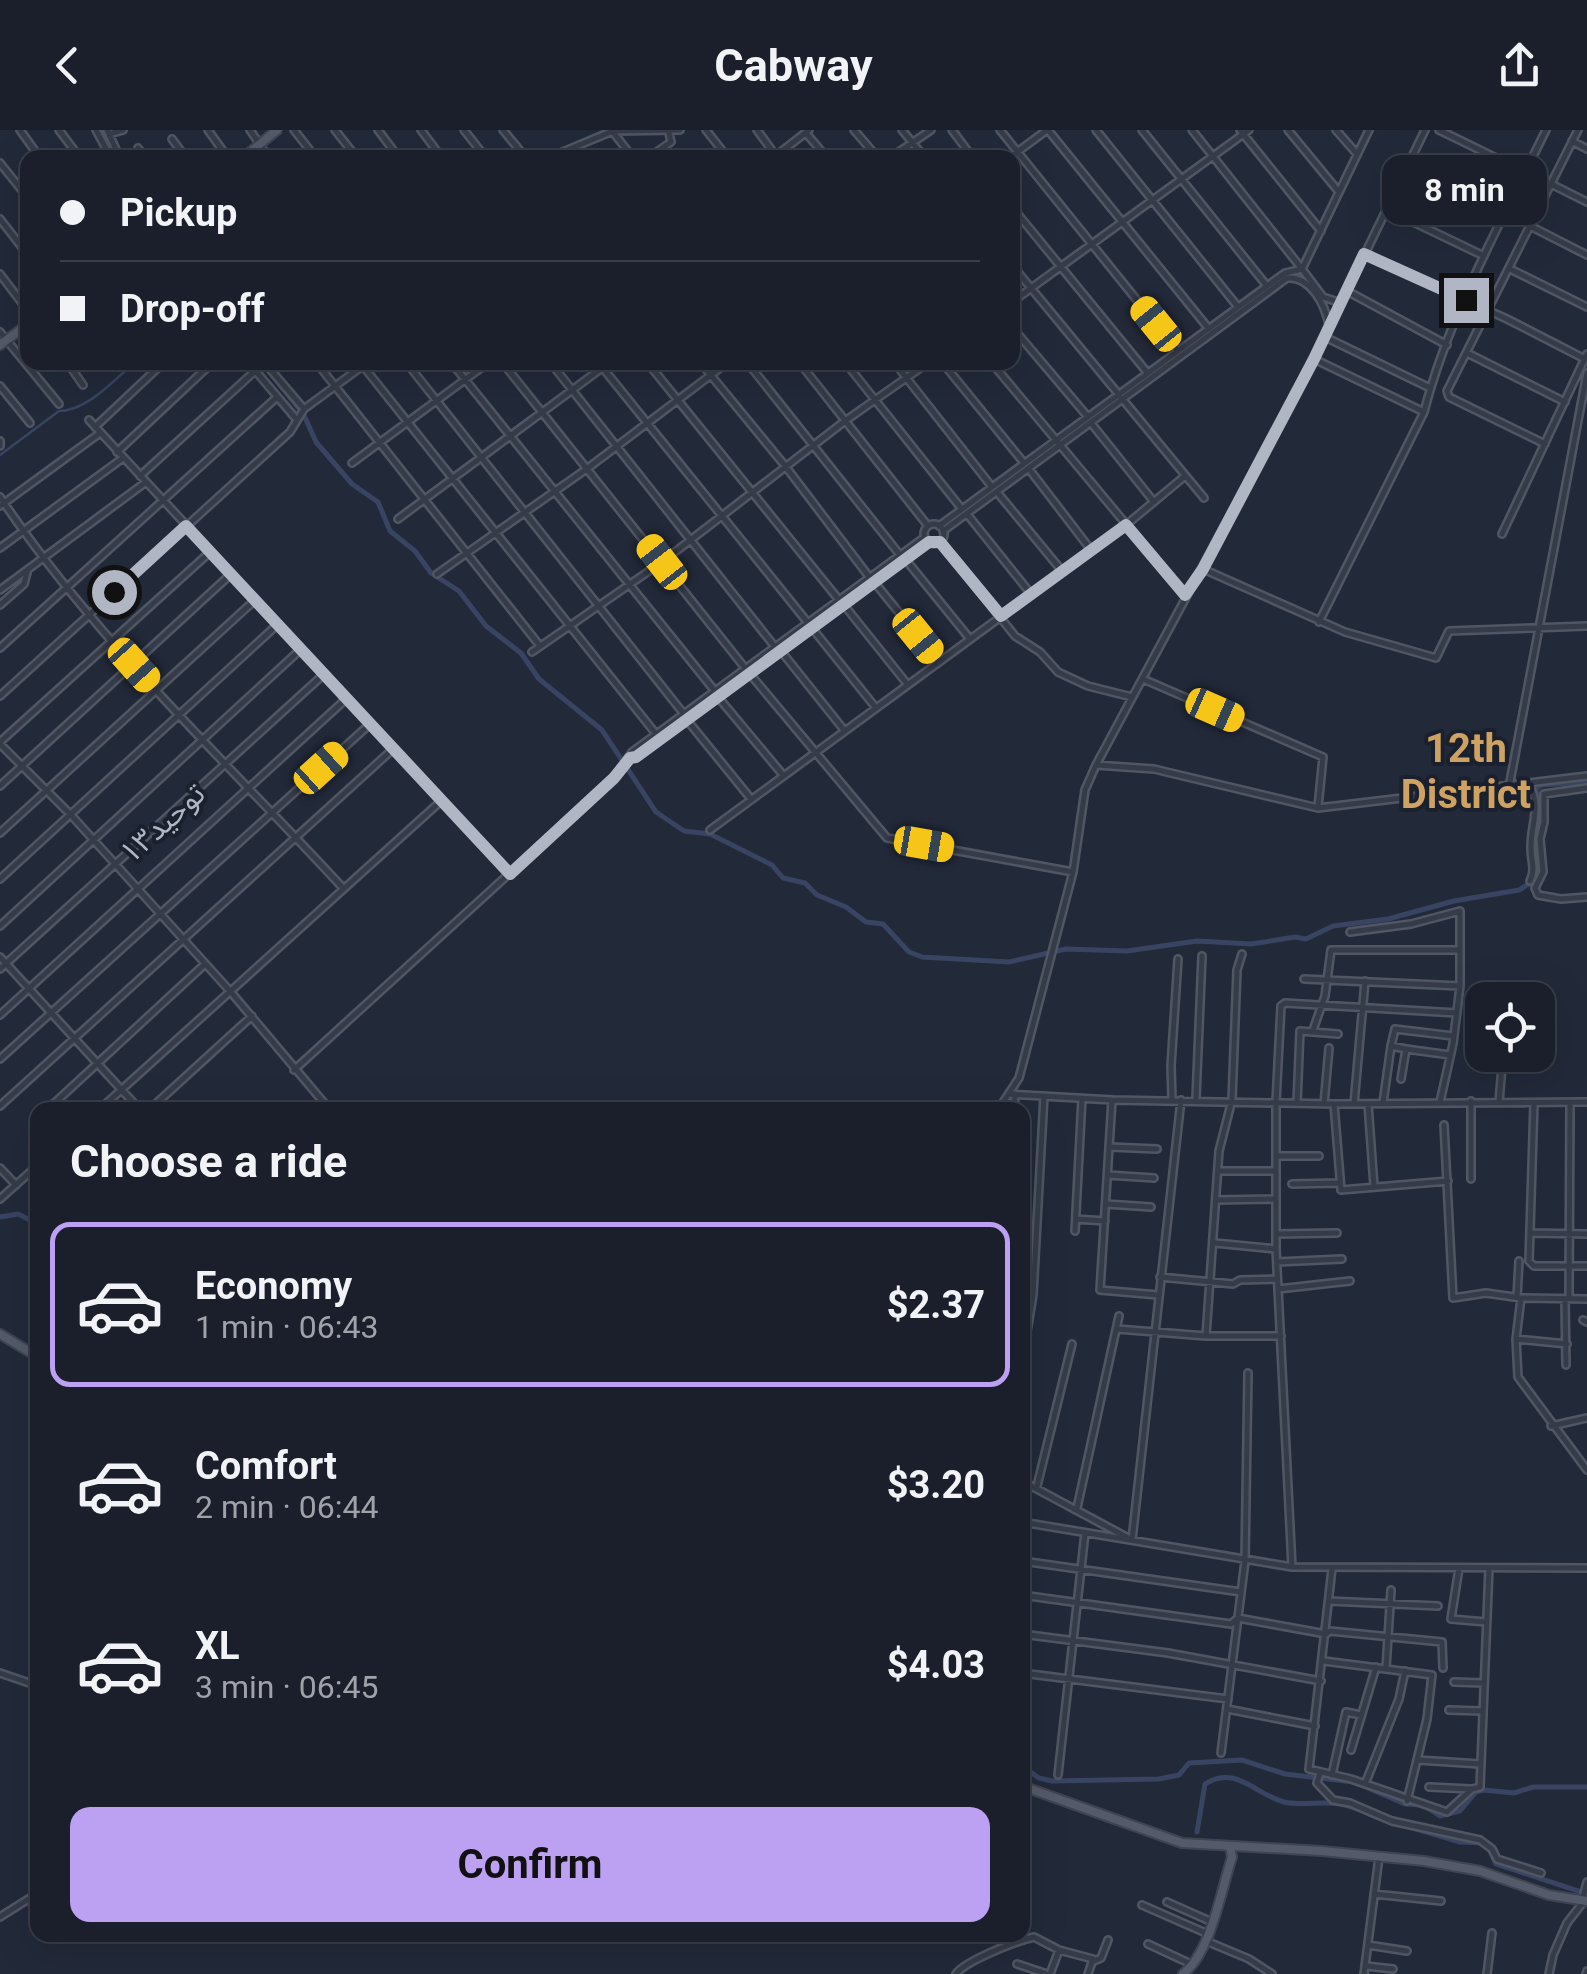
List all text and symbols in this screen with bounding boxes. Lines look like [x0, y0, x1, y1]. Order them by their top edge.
icon: back [40, 38, 95, 93]
icon: share [1492, 38, 1547, 93]
text: Cabway [714, 39, 873, 92]
callout: 8 min [1384, 155, 1548, 225]
text: 8 min [1424, 171, 1505, 209]
text: Pickup [120, 191, 237, 235]
route end [1444, 278, 1489, 323]
text: Drop-off [120, 287, 265, 331]
car [1125, 291, 1187, 357]
car [632, 529, 692, 595]
route start [92, 570, 137, 615]
car [887, 603, 949, 669]
car [103, 633, 165, 697]
car [1181, 684, 1249, 736]
district label: 12th District [1401, 725, 1531, 818]
car [289, 737, 353, 799]
street label: توحید۱۳ [112, 776, 212, 870]
car [892, 824, 956, 864]
map controls [1465, 982, 1555, 1072]
button: locate [1465, 982, 1555, 1072]
text: Choose a ride [70, 1135, 347, 1188]
icon: car [75, 1260, 165, 1350]
text: Economy [195, 1264, 352, 1308]
text: $2.37 [887, 1283, 985, 1327]
text: 1 min · 06:43 [195, 1308, 378, 1346]
icon: car [75, 1440, 165, 1530]
text: Comfort [195, 1444, 337, 1488]
text: $3.20 [887, 1463, 985, 1507]
text: 2 min · 06:44 [195, 1488, 378, 1526]
icon: car [75, 1620, 165, 1710]
text: XL [195, 1624, 240, 1668]
text: $4.03 [887, 1643, 985, 1687]
text: 3 min · 06:45 [195, 1668, 378, 1706]
button: Confirm [70, 1807, 990, 1922]

